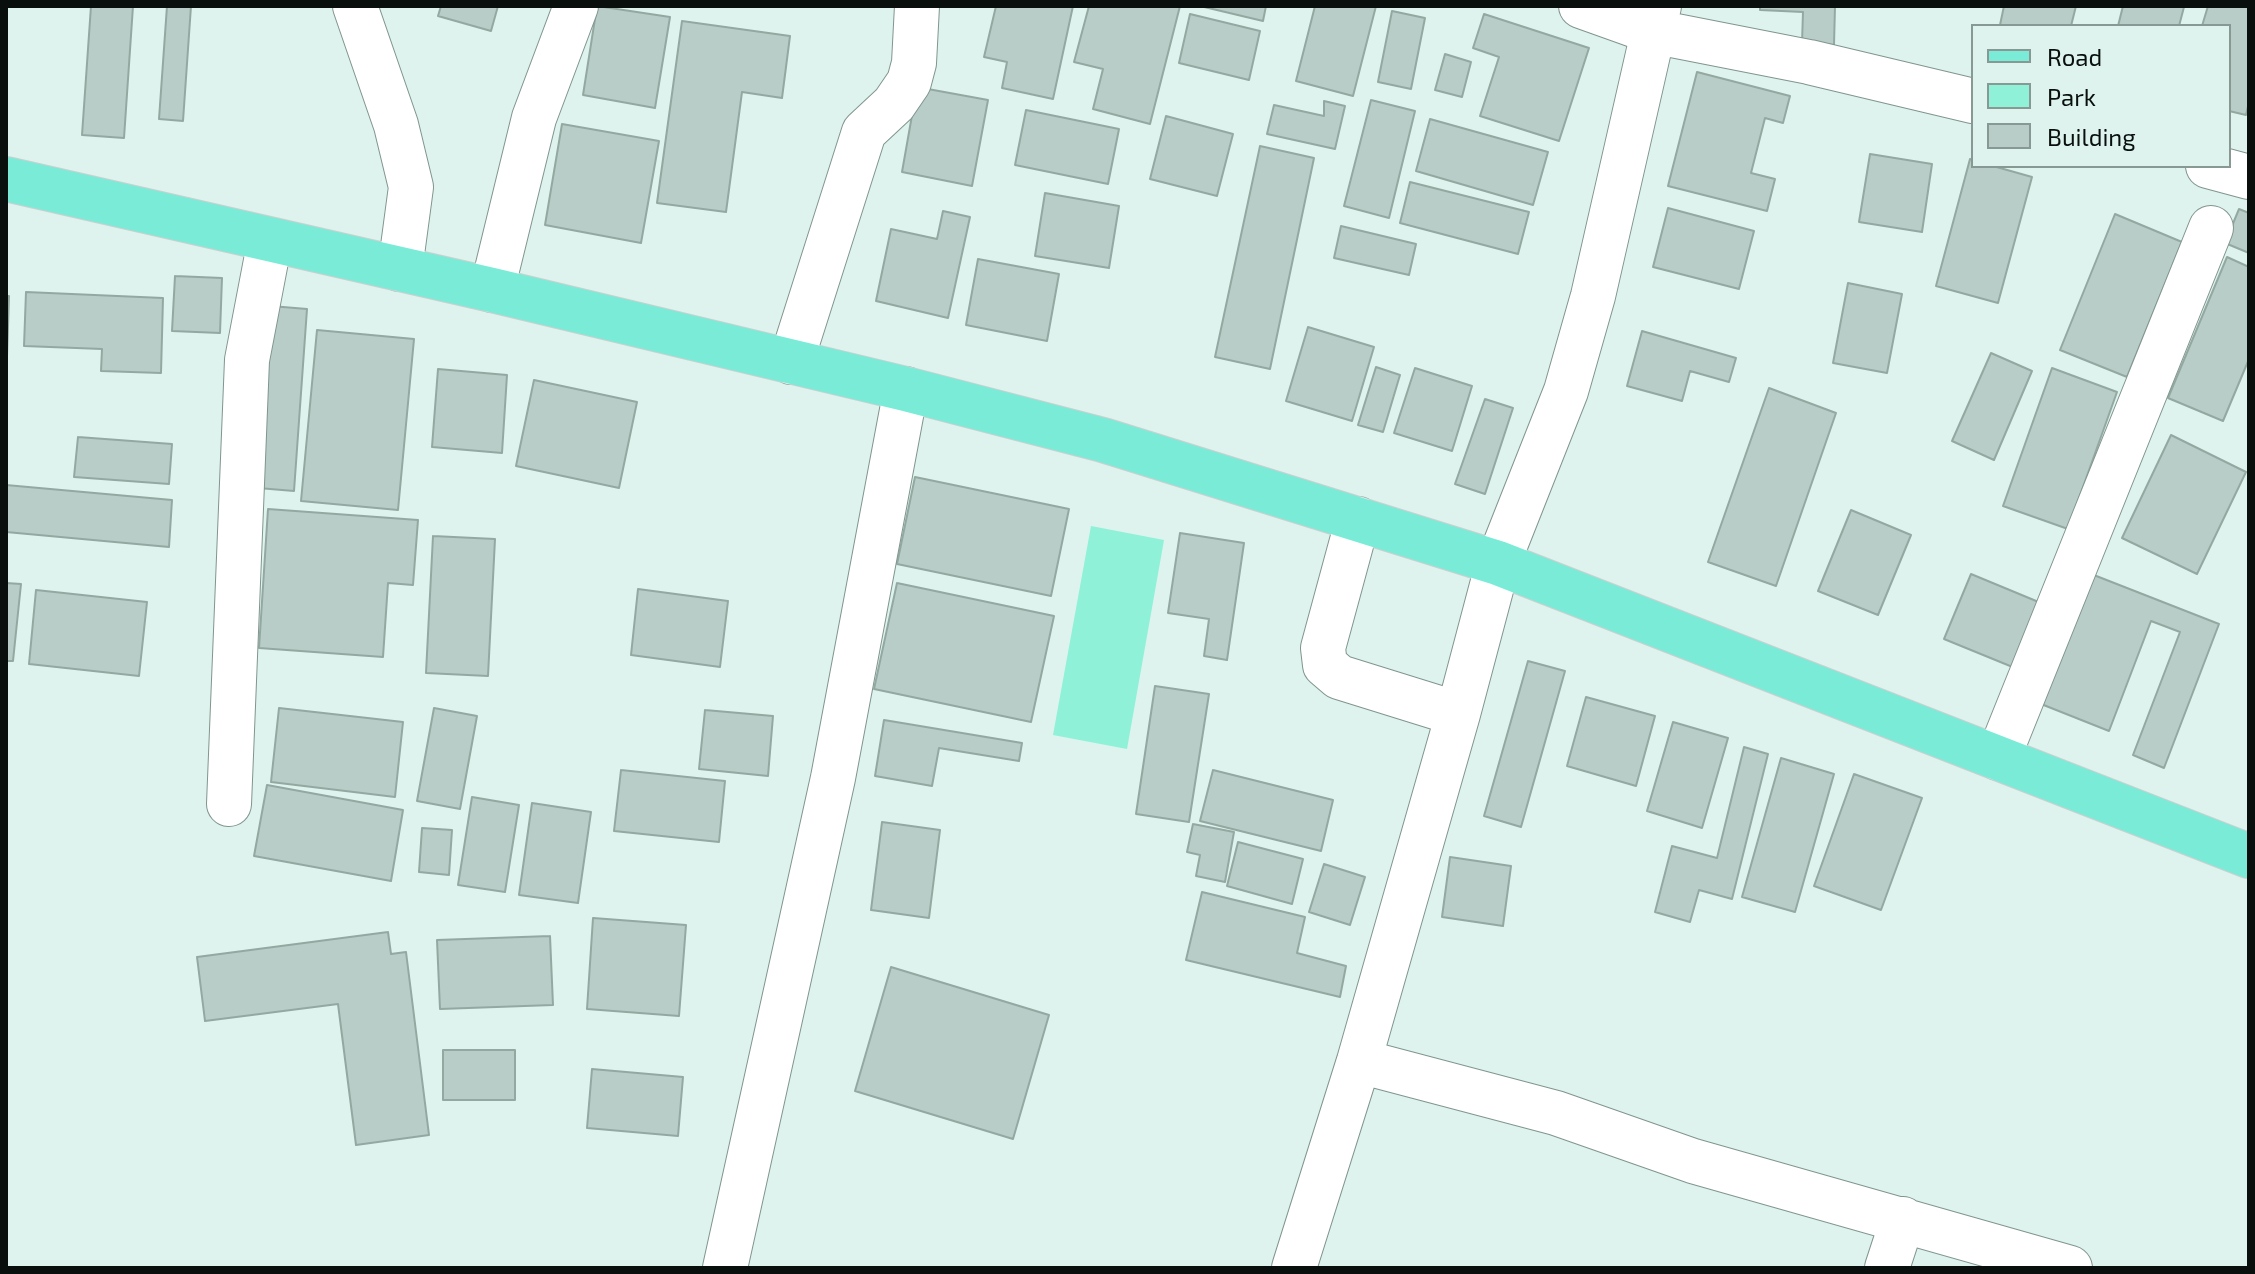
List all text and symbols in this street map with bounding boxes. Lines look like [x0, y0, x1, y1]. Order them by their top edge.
legend [1971, 24, 2231, 168]
text: Road [2047, 42, 2102, 71]
text: Park [2047, 82, 2096, 111]
text: Building [2047, 122, 2136, 151]

